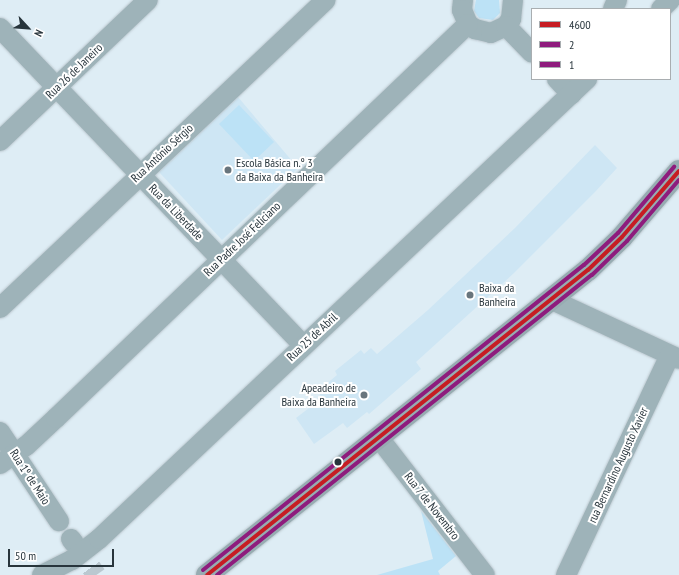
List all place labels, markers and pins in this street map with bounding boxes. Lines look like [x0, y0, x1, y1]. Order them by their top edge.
place label: Escola Básica n.º 3 da Baixa da Banheira [236, 156, 323, 184]
marker: Escola Básica n.º 3 da Baixa da Banheira [223, 165, 233, 175]
place label: Baixa da Banheira [479, 281, 516, 309]
marker: Baixa da Banheira [464, 289, 476, 301]
place label: Apeadeiro de Baixa da Banheira [281, 381, 356, 409]
marker: Apeadeiro de Baixa da Banheira [359, 390, 369, 400]
unlabelled marker [333, 457, 343, 467]

